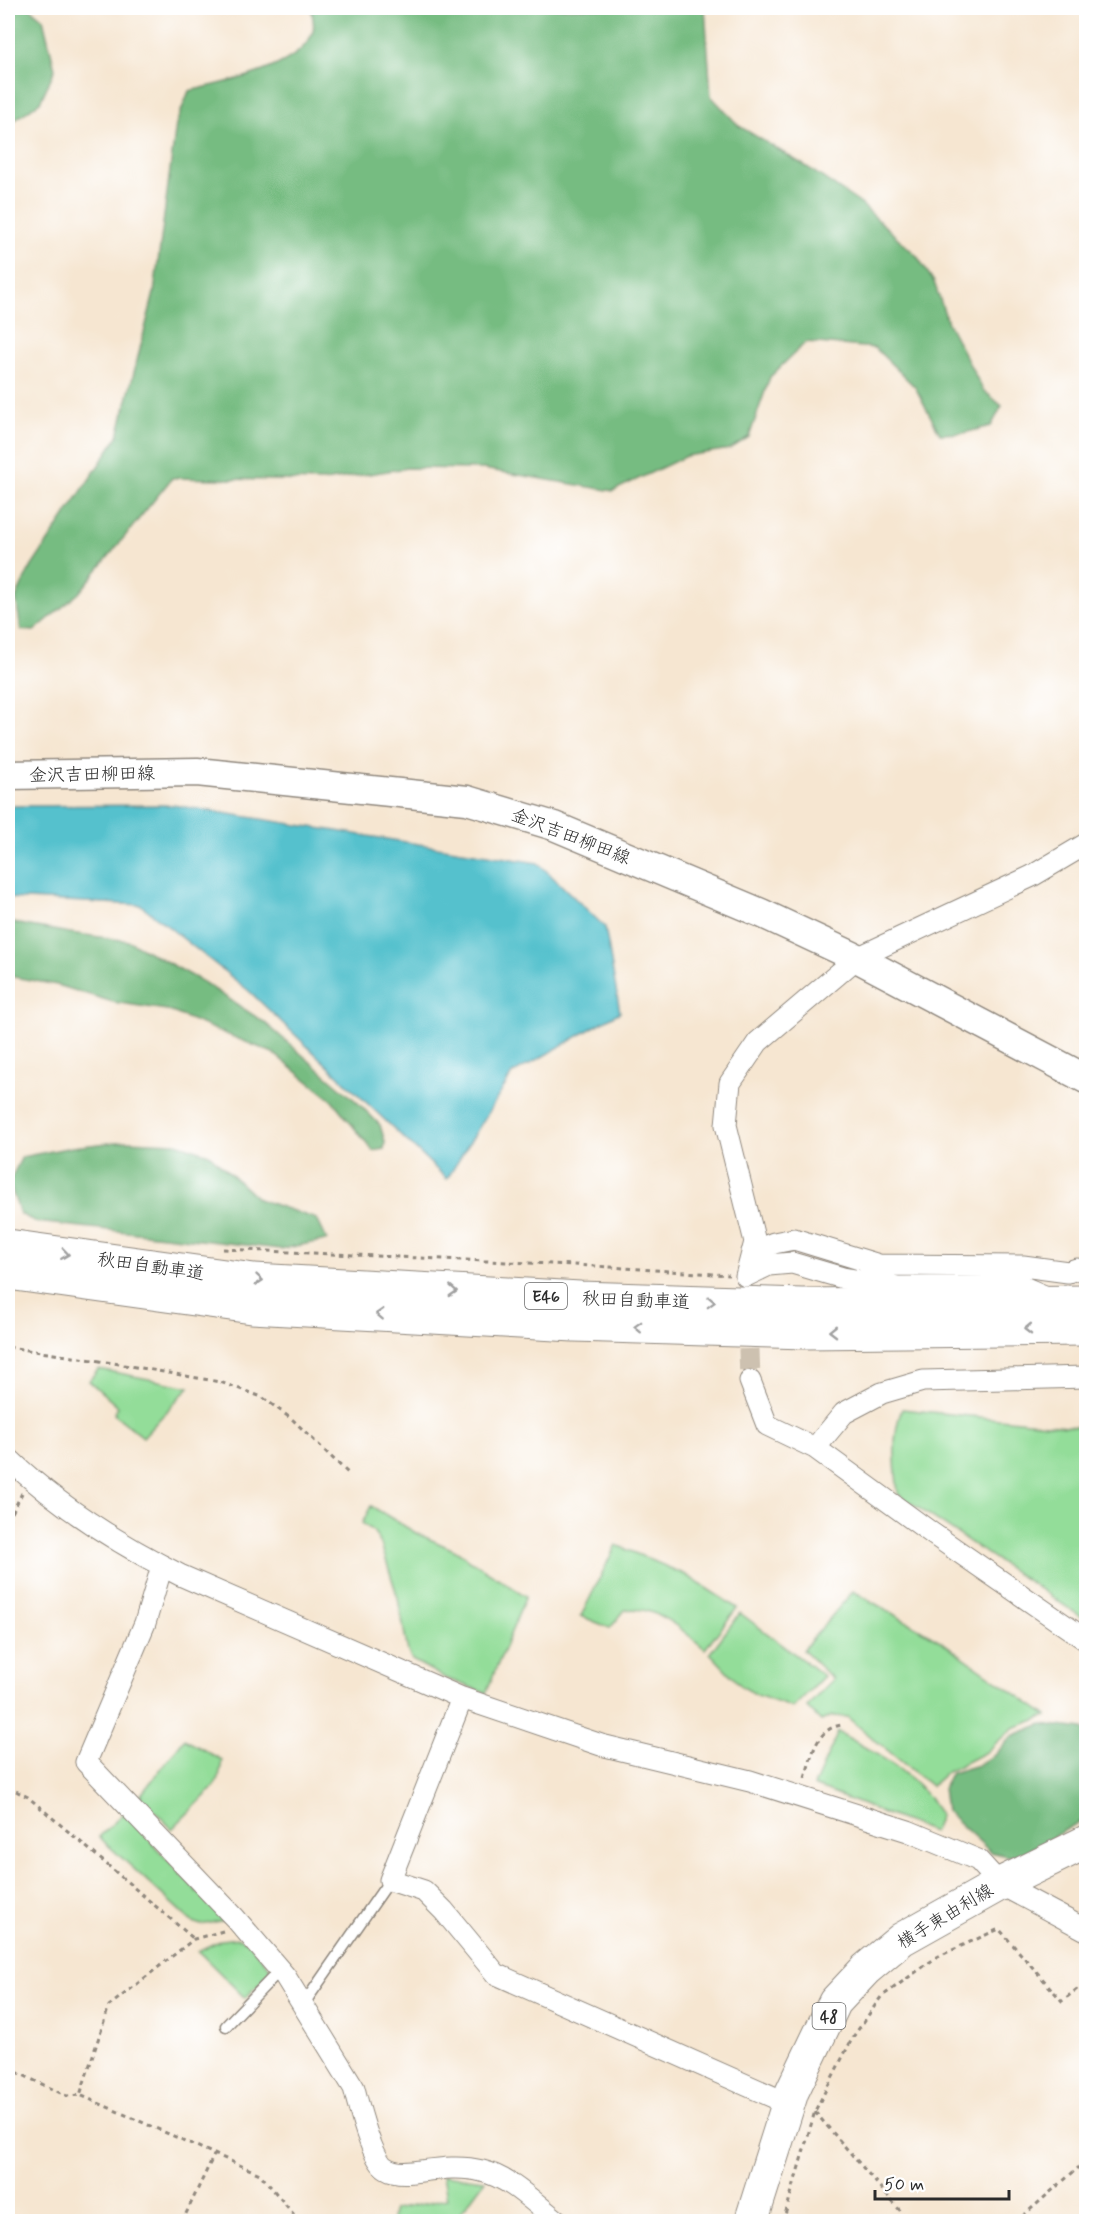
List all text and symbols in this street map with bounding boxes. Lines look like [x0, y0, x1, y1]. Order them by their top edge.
street label: 金沢吉田柳田線 [29, 762, 155, 788]
street label: 金沢吉田柳田線 [508, 803, 634, 871]
one-way arrow [61, 1247, 70, 1260]
street label: 秋田自動車道 [96, 1248, 206, 1286]
one-way arrow [254, 1273, 263, 1286]
road number: E46 [525, 1283, 567, 1309]
one-way arrow [449, 1285, 458, 1298]
street label: 秋田自動車道 [582, 1287, 690, 1315]
one-way arrow [707, 1296, 716, 1308]
one-way arrow [376, 1308, 385, 1321]
one-way arrow [634, 1321, 643, 1333]
one-way arrow [1024, 1323, 1033, 1335]
one-way arrow [829, 1325, 838, 1337]
street label: 横手東由利線 [893, 1879, 998, 1955]
road number: 48 [812, 2003, 846, 2029]
scale bar [875, 2163, 1008, 2201]
text: 50 m [884, 2173, 924, 2197]

